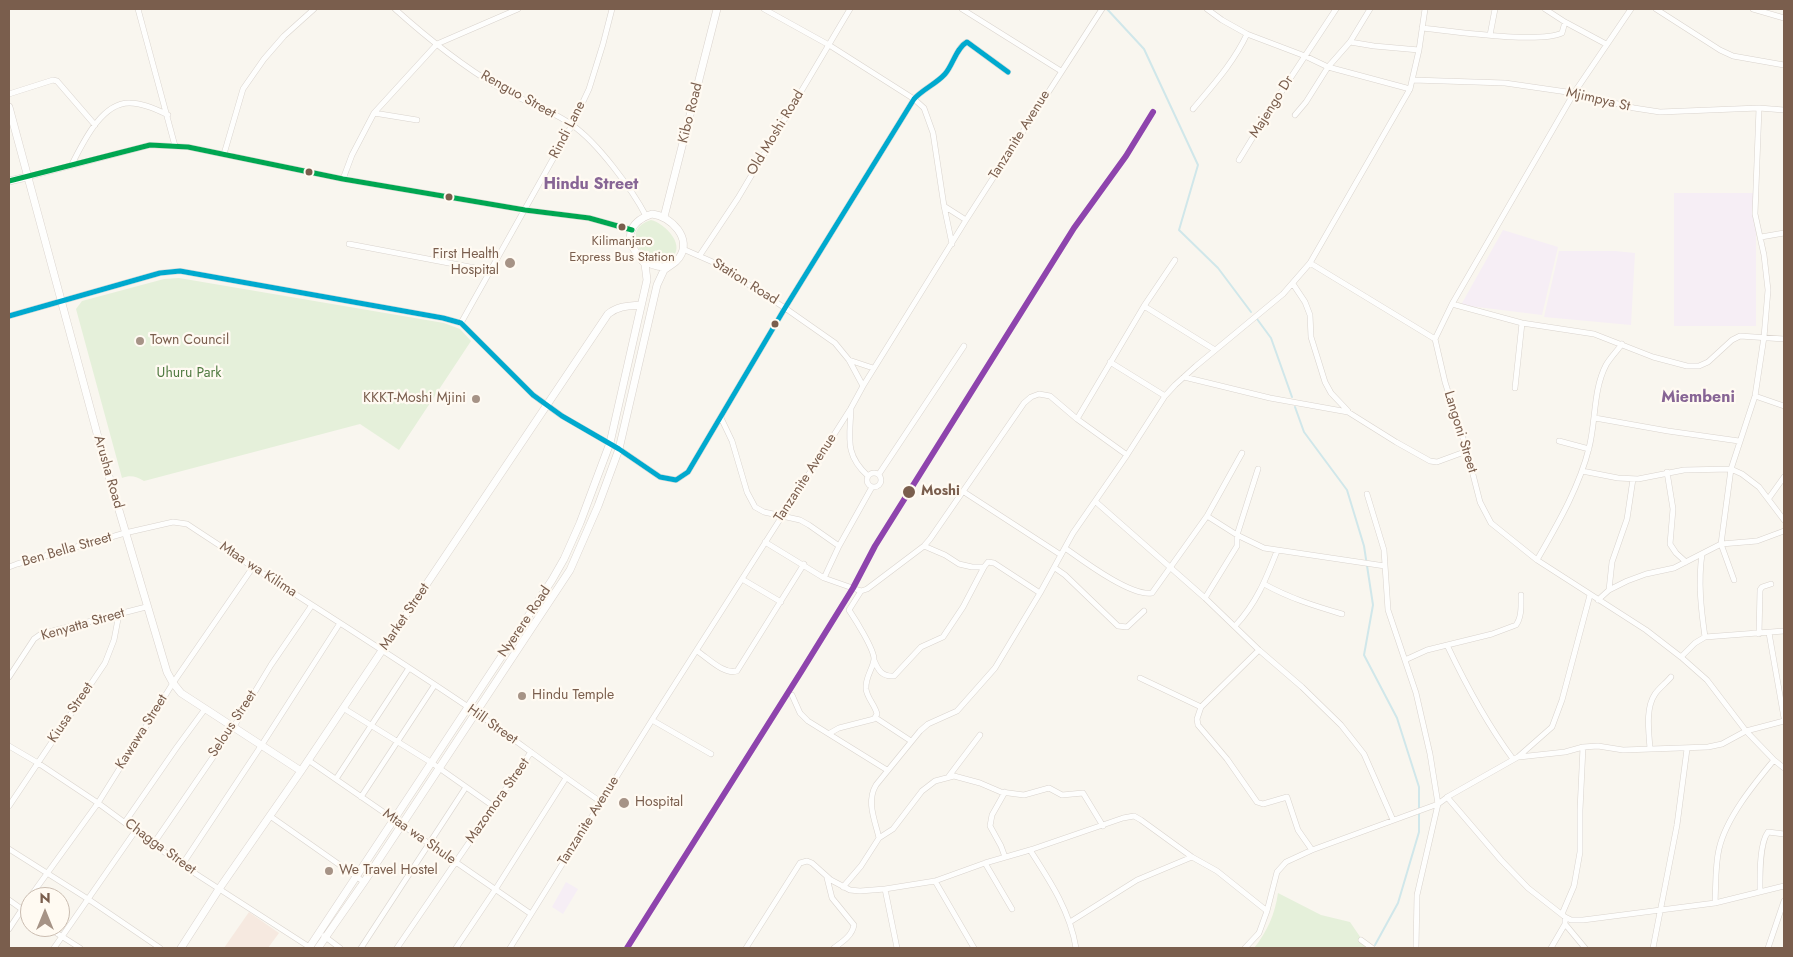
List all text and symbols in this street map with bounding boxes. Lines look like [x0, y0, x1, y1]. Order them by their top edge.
street label: Renguo Street [478, 68, 558, 122]
street label: Majengo Dr [1246, 73, 1298, 141]
street label: Kibo Road [675, 81, 707, 145]
street label: Mjimpya St [1564, 84, 1632, 116]
street label: Old Moshi Road [744, 87, 808, 179]
street label: Tanzanite Avenue [986, 87, 1054, 183]
street label: Rindi Lane [546, 98, 590, 162]
unlabelled marker [304, 167, 314, 177]
district label: Hindu Street [544, 175, 638, 195]
unlabelled marker [444, 192, 454, 202]
marker: Kilimanjaro Express Bus Station [617, 222, 627, 232]
place label: Kilimanjaro Express Bus Station [569, 234, 675, 265]
place label: First Health Hospital [432, 247, 499, 280]
street label: Station Road [709, 255, 781, 309]
marker: First Health Hospital [503, 256, 517, 270]
unlabelled marker [770, 319, 780, 329]
place label: Town Council [150, 333, 229, 349]
marker: Town Council [134, 335, 146, 347]
park label: Uhuru Park [157, 366, 221, 382]
district label: Miembeni [1661, 388, 1735, 408]
street label: Langoni Street [1440, 389, 1480, 475]
place label: KKKT-Moshi Mjini [363, 391, 466, 407]
marker: KKKT-Moshi Mjini [470, 393, 482, 405]
street label: Tanzanite Avenue [771, 431, 841, 525]
street label: Arusha Road [90, 433, 126, 511]
marker: Moshi [901, 484, 917, 500]
place label: Moshi [921, 484, 960, 500]
street label: Ben Bella Street [20, 529, 114, 571]
street label: Mtaa wa Kilima [216, 539, 300, 601]
street label: Market Street [377, 580, 433, 654]
street label: Nyerere Road [495, 583, 555, 661]
street label: Kenyatta Street [39, 605, 127, 645]
street label: Kiusa Street [45, 680, 97, 746]
street label: Selous Street [205, 687, 261, 761]
place label: Hindu Temple [532, 688, 614, 704]
marker: Hindu Temple [516, 690, 528, 702]
street label: Kawawa Street [112, 692, 172, 772]
street label: Hill Street [464, 702, 520, 748]
street label: Mazomora Street [463, 755, 533, 847]
street label: Tanzanite Avenue [555, 773, 623, 869]
place label: Hospital [635, 795, 683, 811]
marker: Hospital [617, 796, 631, 810]
street label: Mtaa wa Shule [379, 806, 459, 868]
street label: Chagga Street [121, 816, 199, 878]
place label: We Travel Hostel [339, 863, 438, 879]
marker: We Travel Hostel [323, 865, 335, 877]
north arrow [20, 887, 70, 937]
text: N [39, 888, 51, 908]

